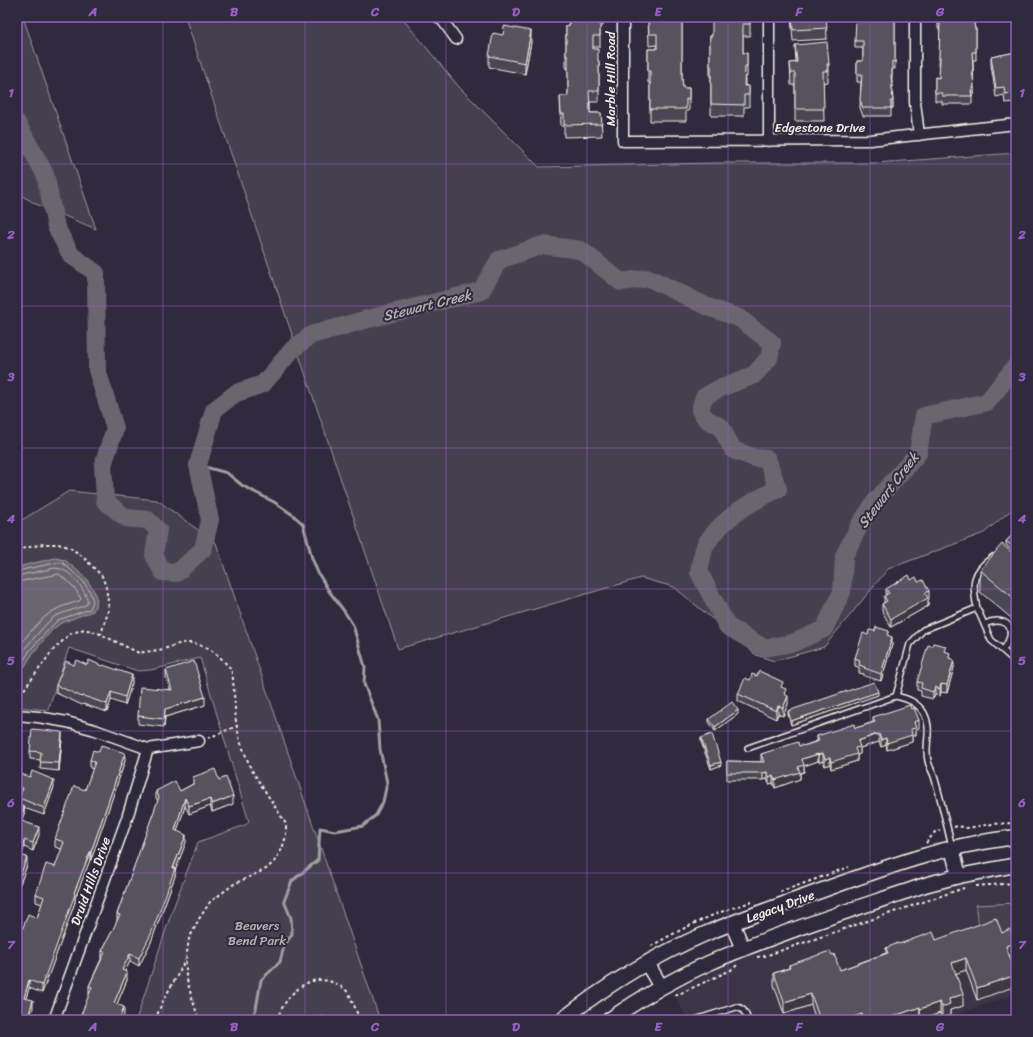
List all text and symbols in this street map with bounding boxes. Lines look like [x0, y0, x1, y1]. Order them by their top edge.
text: A [88, 0, 97, 23]
text: B [230, 0, 239, 23]
text: C [370, 0, 380, 23]
text: D [512, 0, 520, 23]
text: E [654, 0, 663, 23]
text: F [794, 0, 803, 23]
text: G [935, 0, 945, 23]
street label: Marble Hill Road [599, 31, 622, 126]
text: 1 [8, 81, 14, 104]
text: 1 [1019, 81, 1025, 104]
street label: Edgestone Drive [774, 116, 866, 139]
text: 2 [6, 223, 15, 246]
text: 2 [1017, 223, 1026, 246]
water label: Stewart Creek [380, 282, 475, 329]
text: 3 [6, 365, 15, 388]
text: 3 [1017, 365, 1026, 388]
water label: Stewart Creek [851, 446, 926, 534]
text: 4 [6, 507, 16, 530]
text: 4 [1017, 507, 1027, 530]
text: 5 [7, 649, 15, 672]
text: 5 [1018, 649, 1026, 672]
text: 6 [6, 791, 15, 814]
text: 6 [1017, 791, 1026, 814]
street label: Druid Hills Drive [64, 833, 117, 929]
street label: Legacy Drive [743, 883, 818, 930]
park label: Beavers Bend Park [228, 914, 286, 952]
text: 7 [7, 933, 16, 956]
text: 7 [1018, 933, 1027, 956]
text: A [88, 1015, 97, 1037]
text: B [230, 1015, 239, 1037]
text: C [370, 1015, 380, 1037]
text: D [512, 1015, 520, 1037]
text: E [654, 1015, 663, 1037]
text: F [794, 1015, 803, 1037]
text: G [935, 1015, 945, 1037]

